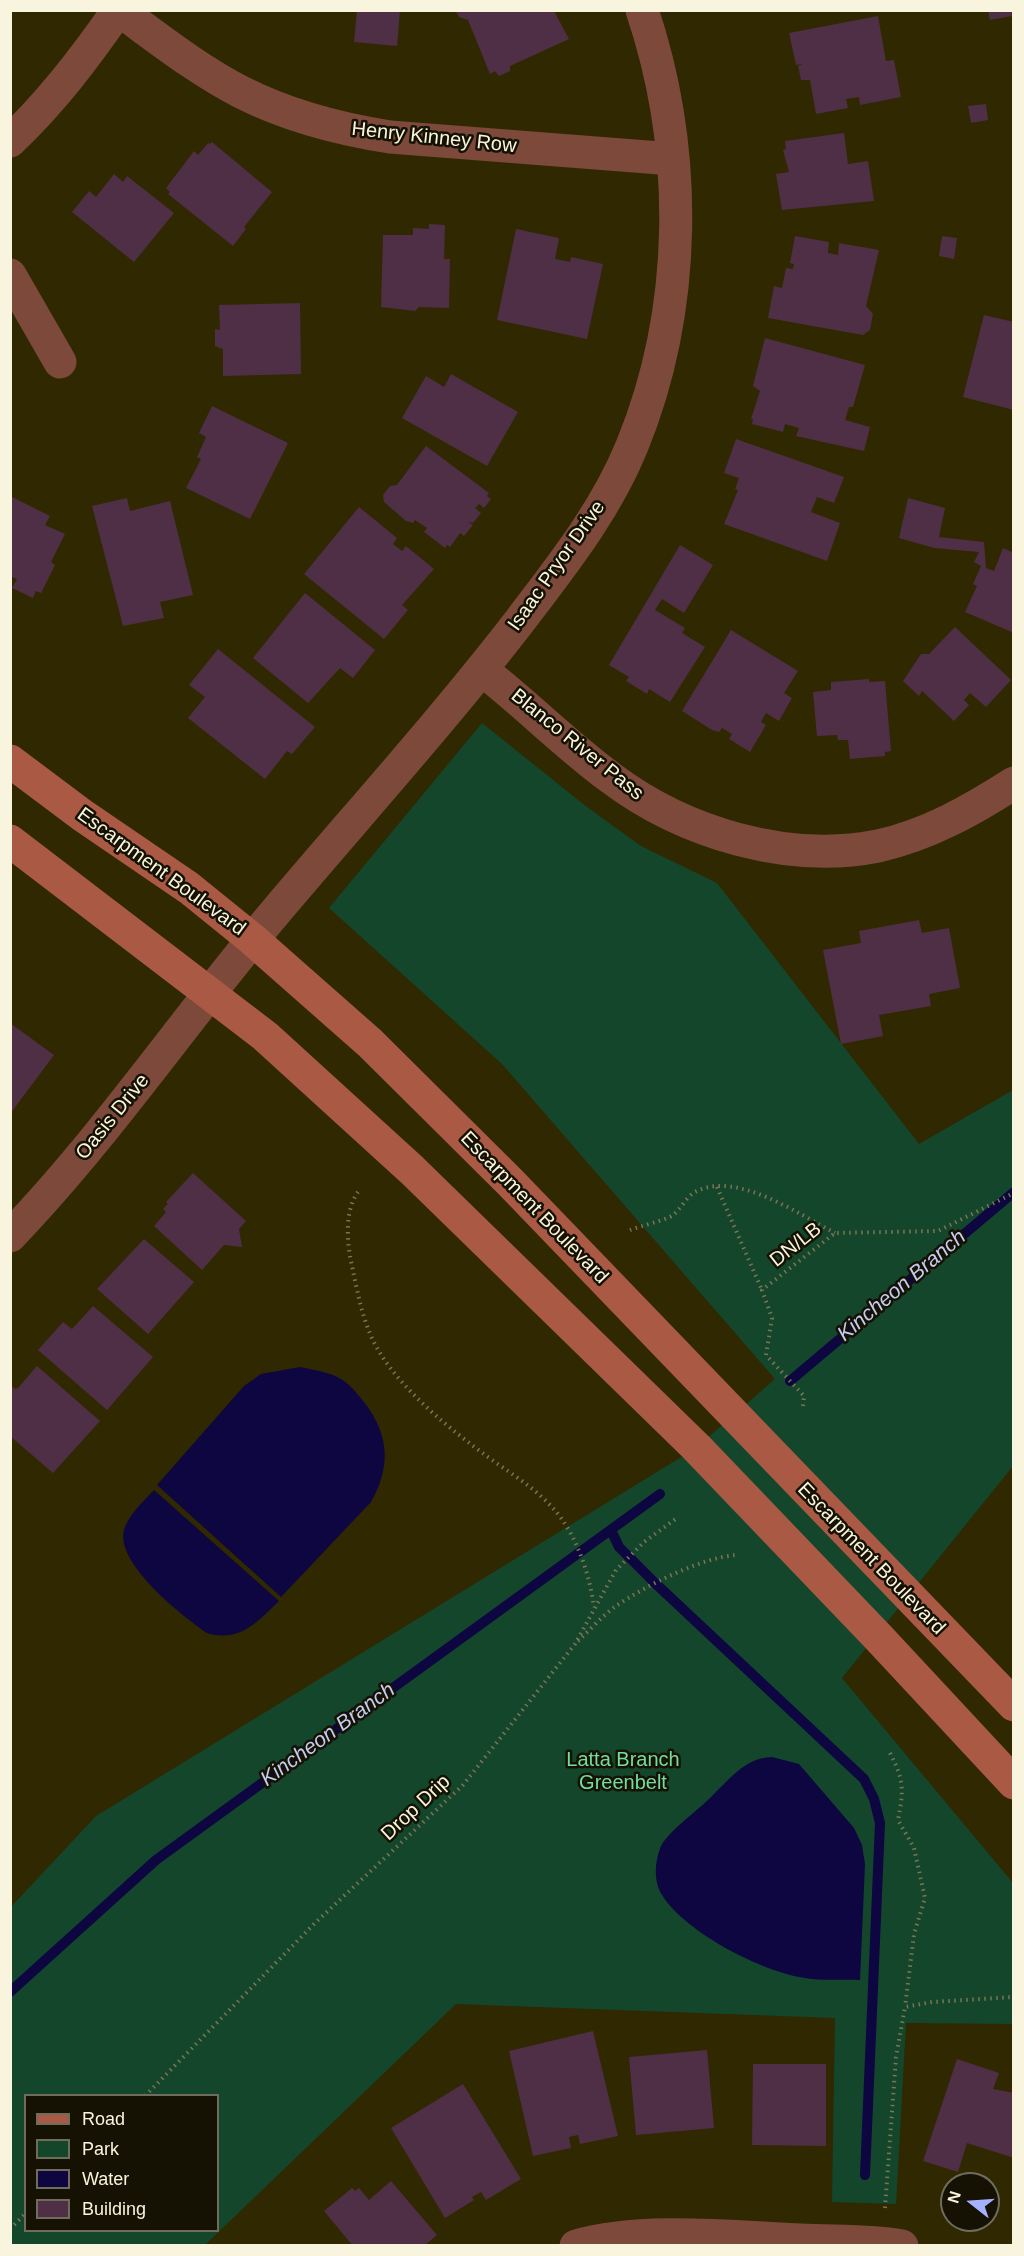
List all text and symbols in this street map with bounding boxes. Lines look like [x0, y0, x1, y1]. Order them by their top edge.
street label: Henry Kinney Row [350, 117, 518, 159]
street label: Isaac Pryor Drive [503, 496, 611, 636]
street label: Blanco River Pass [506, 684, 648, 806]
street label: Escarpment Boulevard [72, 803, 250, 941]
street label: Oasis Drive [71, 1069, 155, 1165]
street label: Escarpment Boulevard [455, 1127, 613, 1289]
street label: DN/LB [765, 1217, 827, 1273]
water label: Kincheon Branch [833, 1225, 971, 1347]
street label: Escarpment Boulevard [792, 1478, 950, 1640]
water label: Kincheon Branch [256, 1678, 400, 1792]
park label: Latta Branch Greenbelt [566, 1748, 680, 1795]
street label: Drop Drip [377, 1770, 455, 1846]
legend [24, 2094, 219, 2232]
text: Road [82, 2109, 125, 2129]
text: Park [82, 2139, 119, 2159]
text: Water [82, 2169, 129, 2189]
north arrow [940, 2172, 1000, 2232]
text: N [944, 2189, 964, 2205]
text: Building [82, 2199, 146, 2219]

